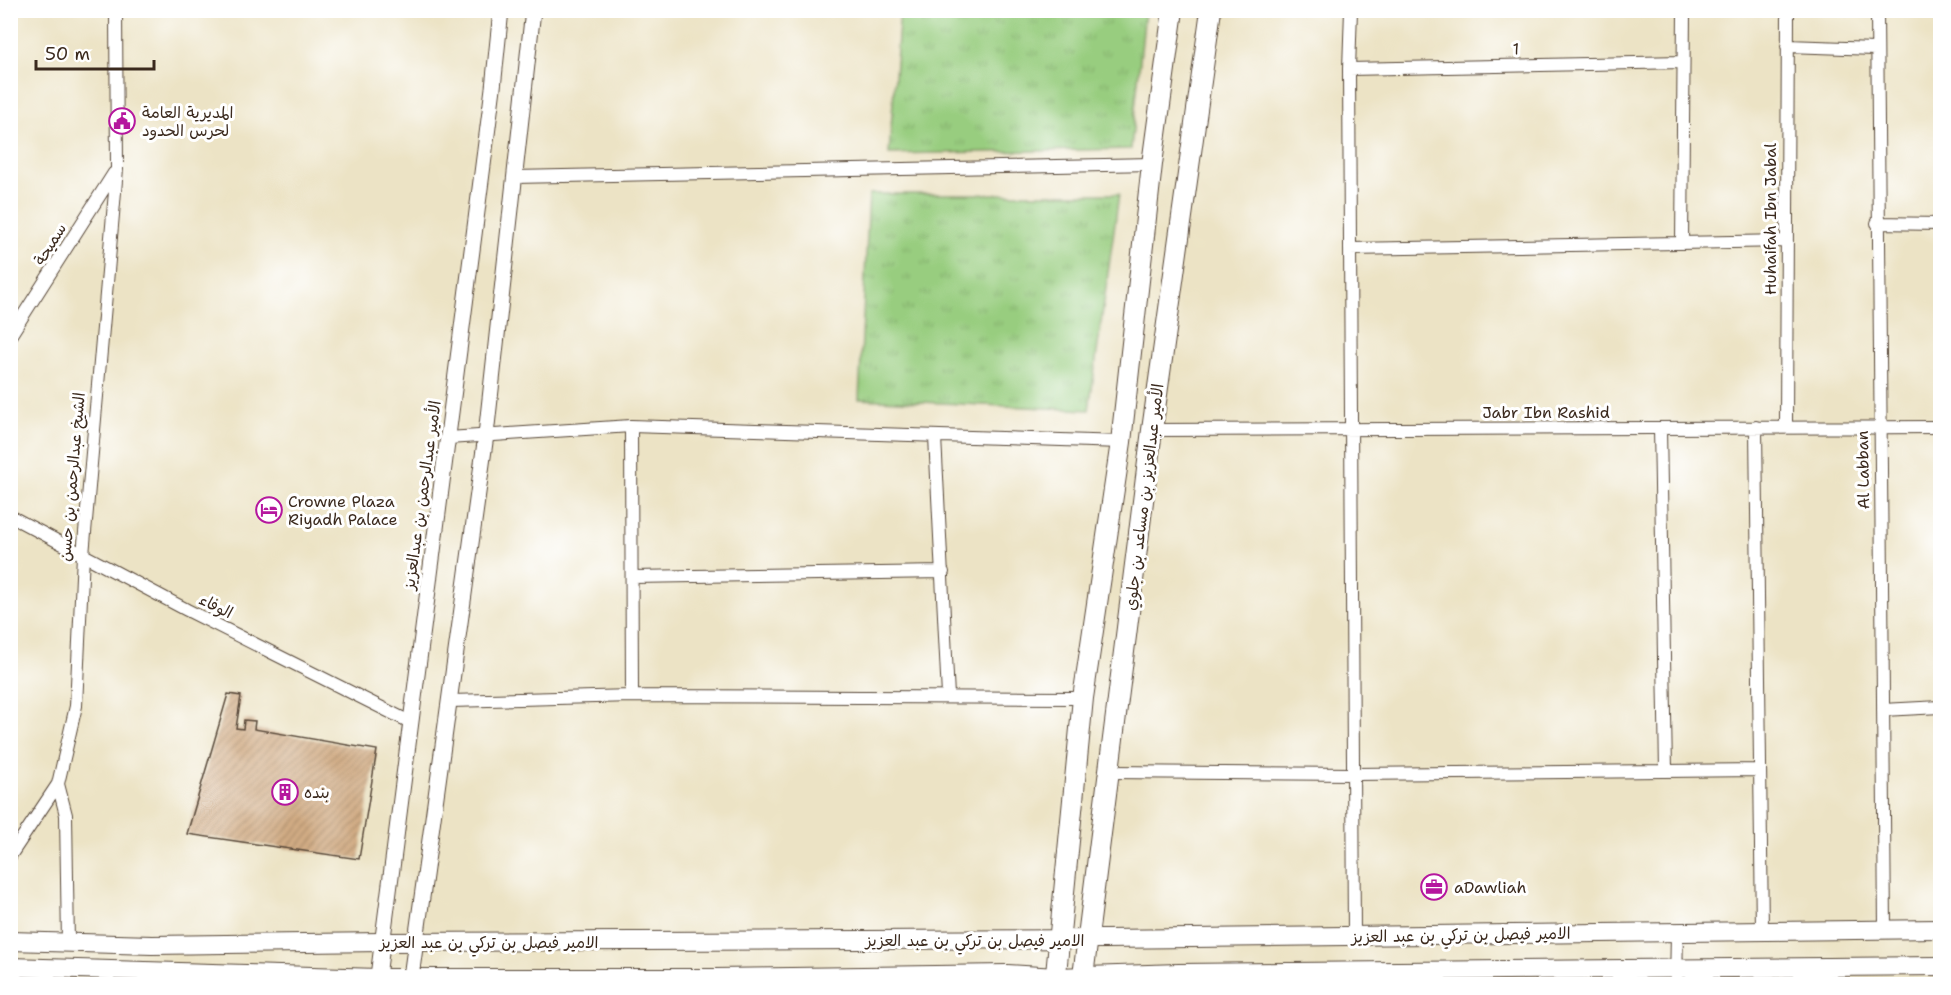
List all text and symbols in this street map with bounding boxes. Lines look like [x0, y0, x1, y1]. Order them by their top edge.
scale bar [36, 33, 154, 71]
street label: 1 [1512, 38, 1520, 60]
text: 50 m [45, 42, 90, 66]
place label: المديرية العامة لحرس الحدود [142, 102, 233, 141]
public building icon: المديرية العامة لحرس الحدود [107, 106, 137, 136]
street label: Huhaifah Ibn Jabal [1760, 143, 1781, 295]
street label: سميحة [29, 219, 71, 269]
street label: الأمير عبدالعزيز بن مساعد بن جلوي [1120, 382, 1169, 612]
street label: الشيخ عبدالرحمن بن حسن [54, 391, 90, 563]
street label: الأمير عبدالرحمن بن عبدالعزيز [398, 399, 446, 593]
street label: Jabr Ibn Rashid [1482, 402, 1610, 423]
street label: Al Labban [1852, 430, 1874, 510]
place label: Crowne Plaza Riyadh Palace [288, 491, 398, 530]
hotel icon: Crowne Plaza Riyadh Palace [254, 495, 284, 525]
street label: الوفاء [196, 589, 236, 623]
building icon: بنده [270, 777, 300, 807]
place label: بنده [304, 782, 330, 803]
office icon: aDawliah [1419, 872, 1449, 902]
place label: aDawliah [1454, 877, 1526, 898]
street label: الامير فيصل بن تركي بن عبد العزيز [1349, 923, 1571, 951]
street label: الامير فيصل بن تركي بن عبد العزيز [863, 930, 1085, 955]
street label: الامير فيصل بن تركي بن عبد العزيز [377, 932, 599, 957]

